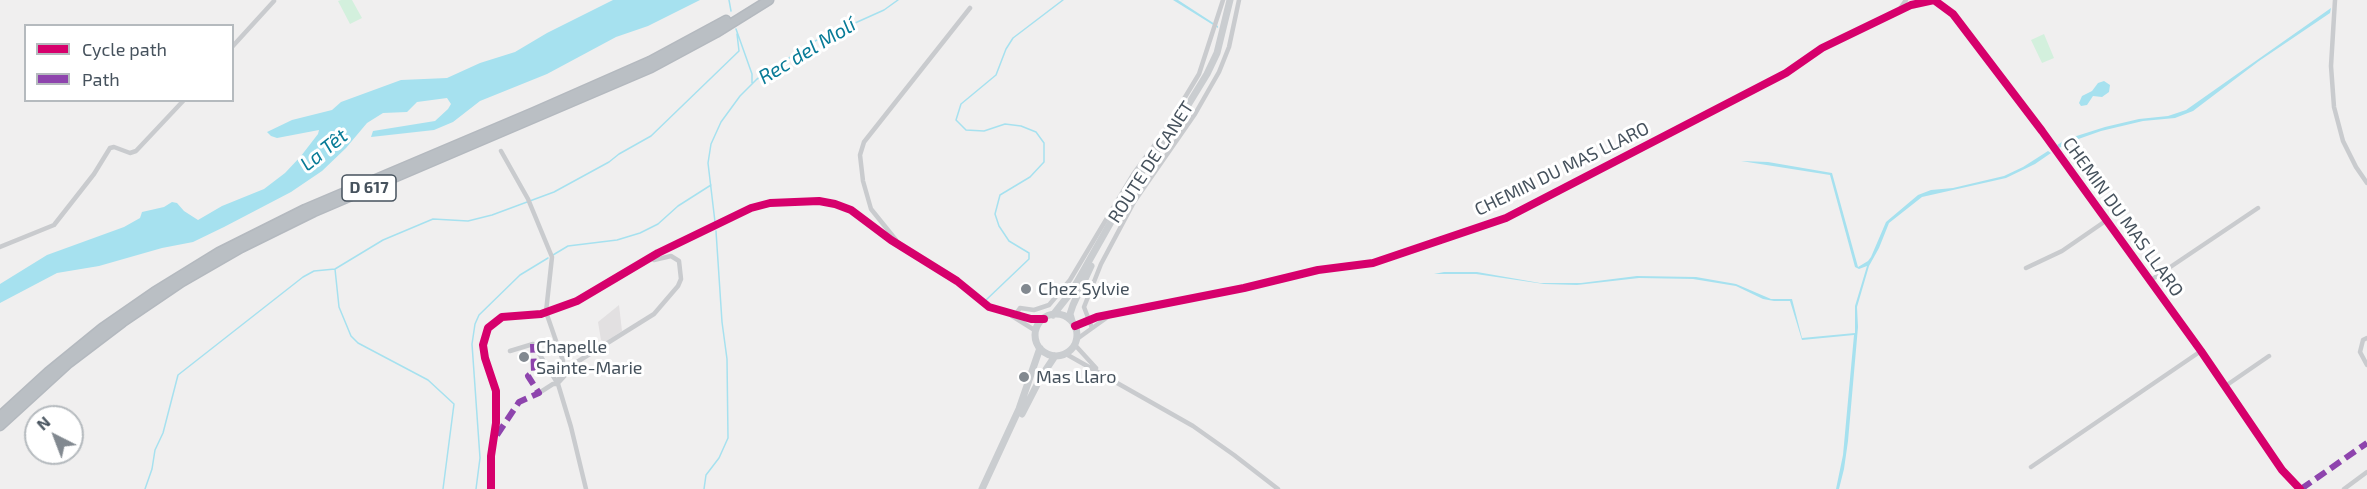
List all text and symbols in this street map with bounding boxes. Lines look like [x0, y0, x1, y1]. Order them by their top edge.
water label: Rec del Molí [754, 13, 860, 89]
legend [24, 24, 234, 102]
text: Cycle path [82, 38, 167, 60]
text: Path [82, 68, 120, 90]
street label: ROUTE DE CANET [1104, 97, 1198, 227]
street label: CHEMIN DU MAS LLARO [1471, 117, 1653, 221]
water label: La Têt [296, 124, 352, 176]
street label: CHEMIN DU MAS LLARO [2058, 133, 2188, 301]
road number: D 617 [342, 175, 396, 201]
place label: Chez Sylvie [1038, 278, 1130, 300]
marker: Chez Sylvie [1019, 282, 1033, 296]
place label: Chapelle Sainte-Marie [536, 336, 643, 378]
marker: Chapelle Sainte-Marie [517, 350, 531, 364]
place label: Mas Llaro [1036, 366, 1117, 388]
marker: Mas Llaro [1017, 370, 1031, 384]
north arrow [24, 405, 84, 465]
text: N [32, 412, 54, 434]

